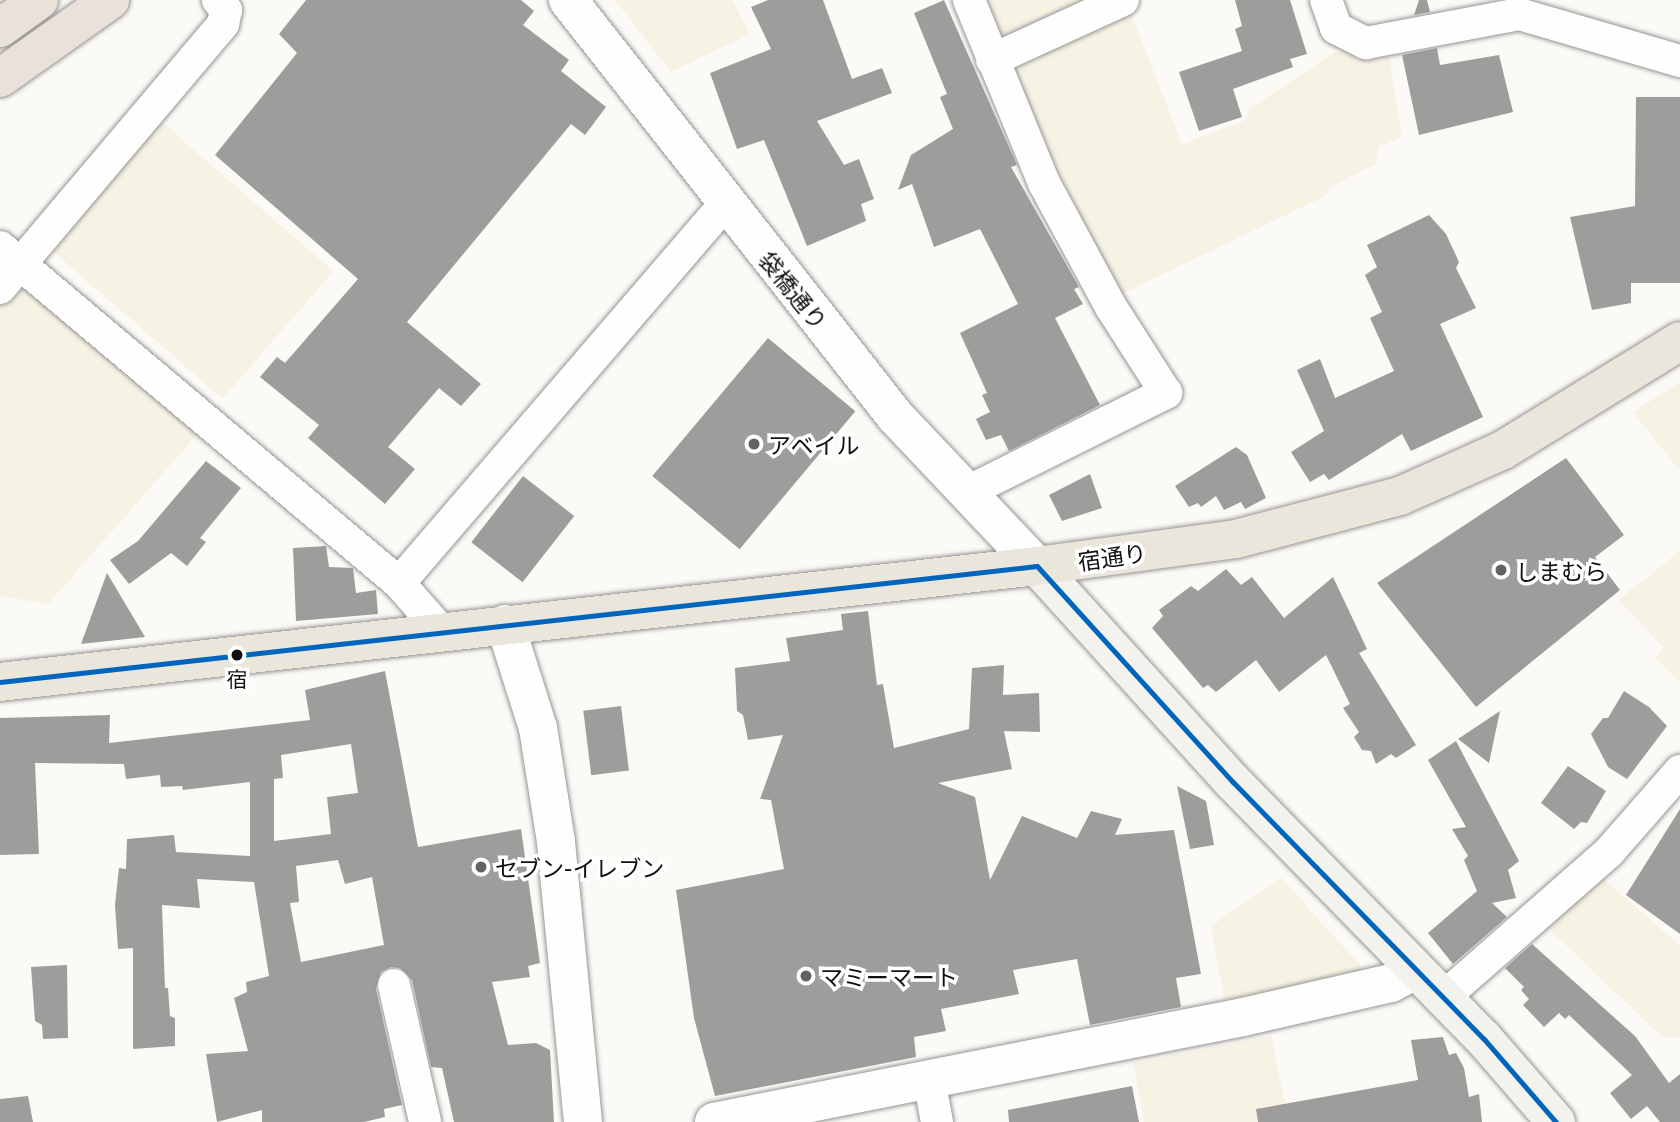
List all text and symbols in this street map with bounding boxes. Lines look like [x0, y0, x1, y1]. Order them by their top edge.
street label: 袋橋通り [754, 246, 834, 334]
place label: アベイル [768, 430, 860, 458]
marker: アベイル [746, 436, 762, 452]
street label: 宿通り [1076, 538, 1148, 574]
place label: しまむら [1515, 556, 1607, 584]
marker: しまむら [1493, 562, 1509, 578]
marker: 宿 [230, 648, 244, 662]
place label: 宿 [227, 665, 247, 691]
place label: セブン-イレブン [495, 853, 664, 881]
marker: セブン-イレブン [473, 859, 489, 875]
place label: マミーマート [820, 962, 958, 990]
marker: マミーマート [798, 968, 814, 984]

